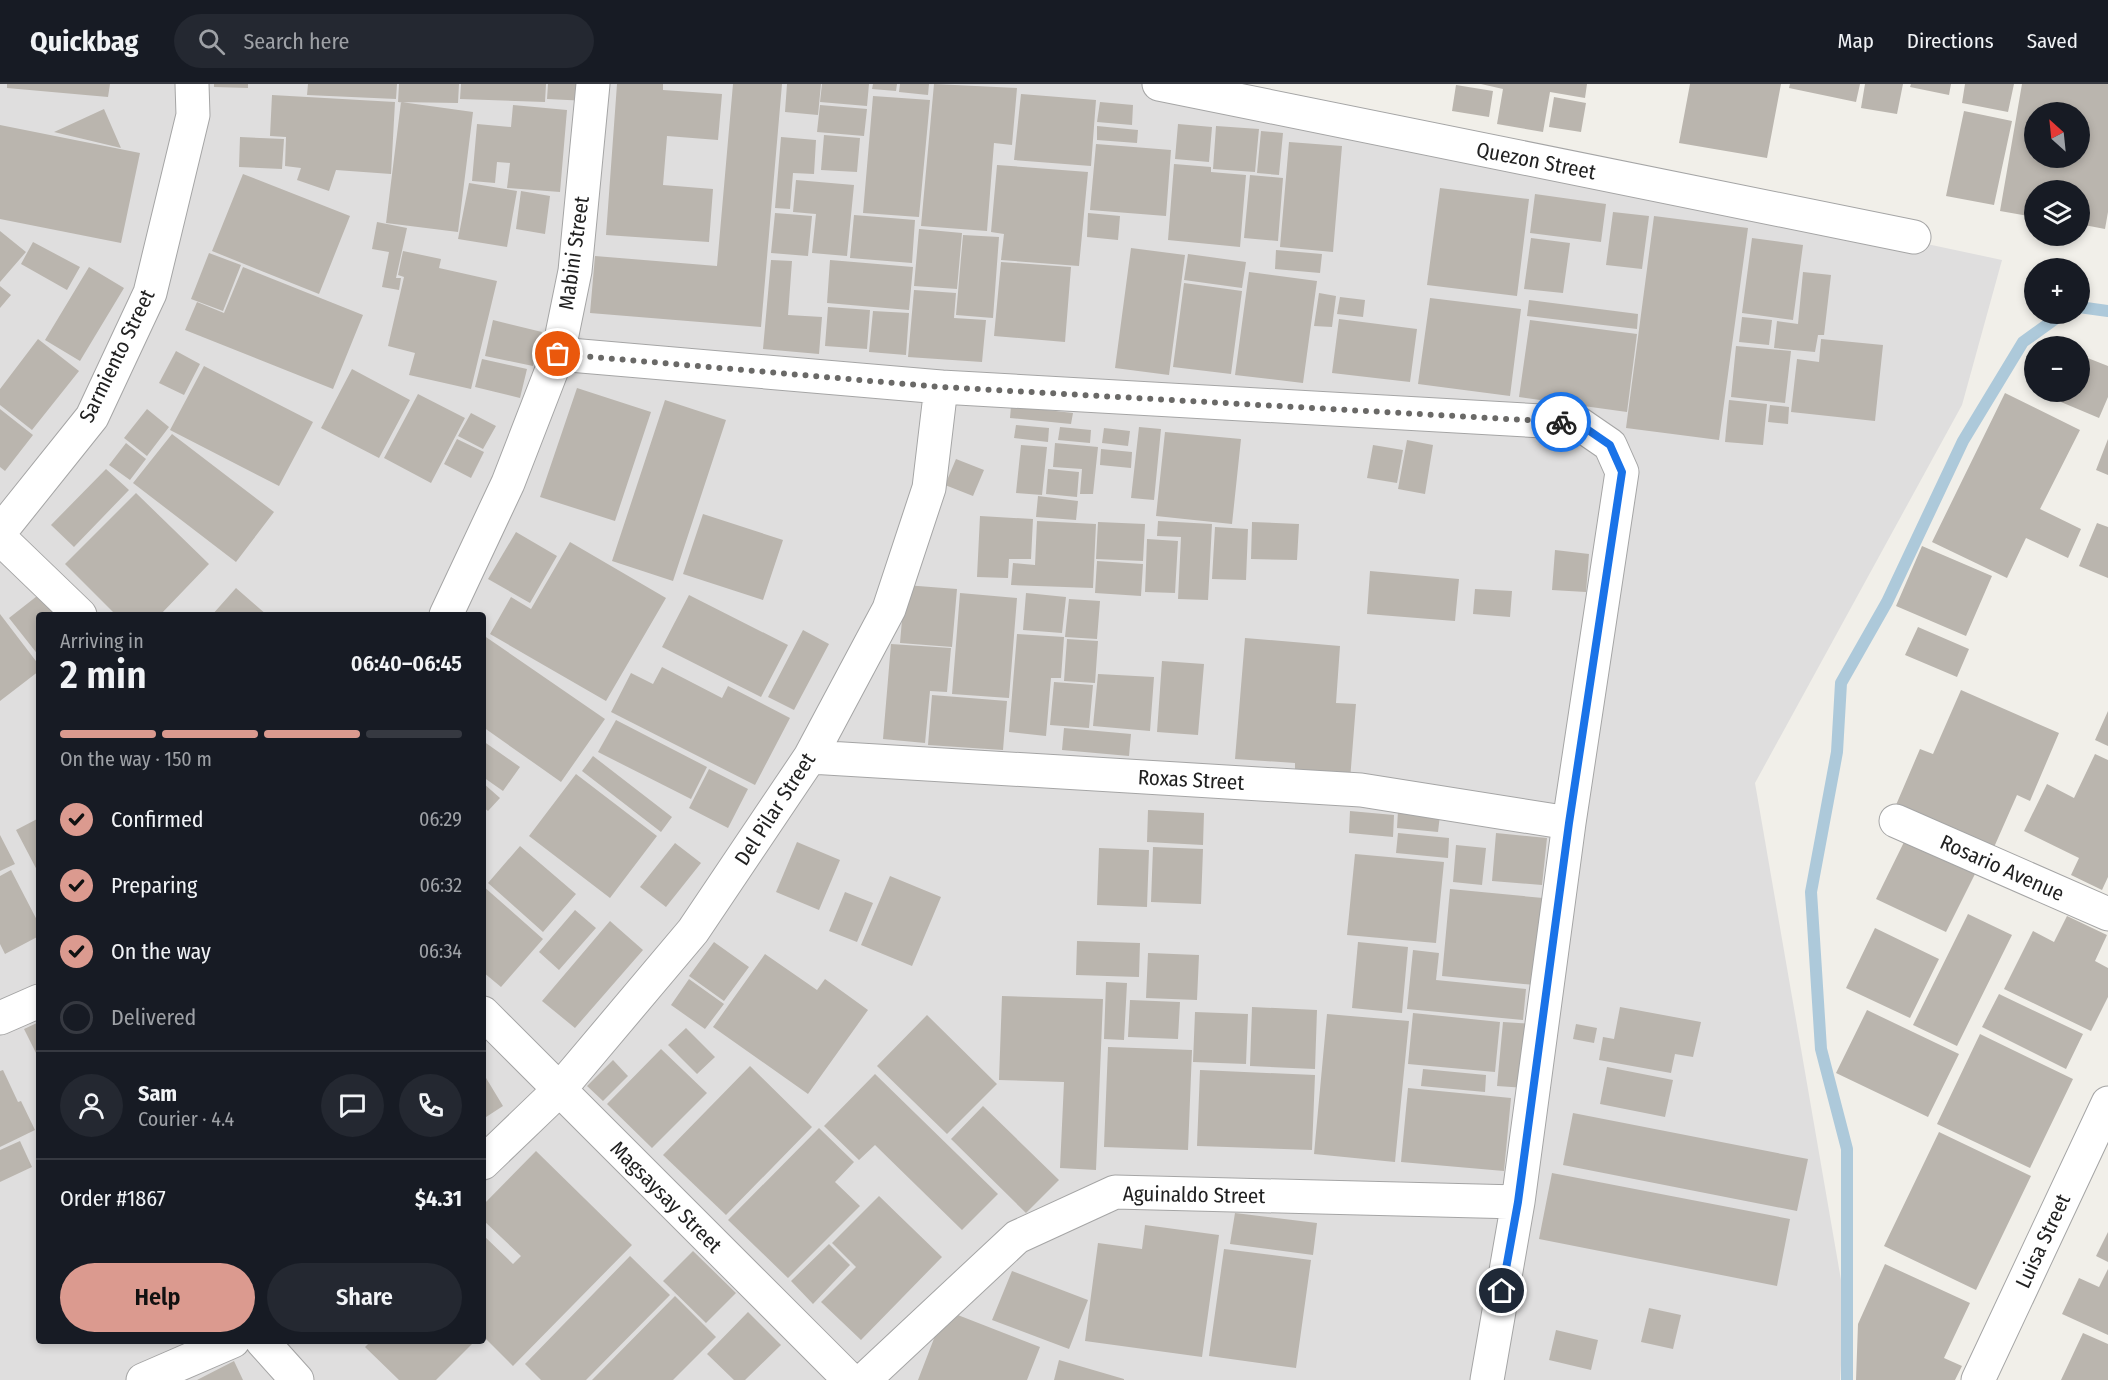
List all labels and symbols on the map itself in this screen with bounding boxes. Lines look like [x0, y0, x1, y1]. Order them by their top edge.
north arrow [2024, 102, 2090, 168]
street label: Quezon Street [1474, 137, 1598, 185]
street label: Mabini Street [553, 194, 595, 312]
street label: Sarmiento Street [74, 285, 161, 427]
pin [532, 328, 583, 379]
courier [1531, 392, 1591, 452]
street label: Del Pilar Street [729, 748, 821, 870]
street label: Roxas Street [1137, 764, 1245, 796]
street label: Rosario Avenue [1936, 829, 2068, 907]
street label: Magsaysay Street [605, 1136, 727, 1258]
street label: Aguinaldo Street [1123, 1181, 1266, 1209]
street label: Luisa Street [2010, 1190, 2076, 1292]
pin [1476, 1265, 1527, 1316]

